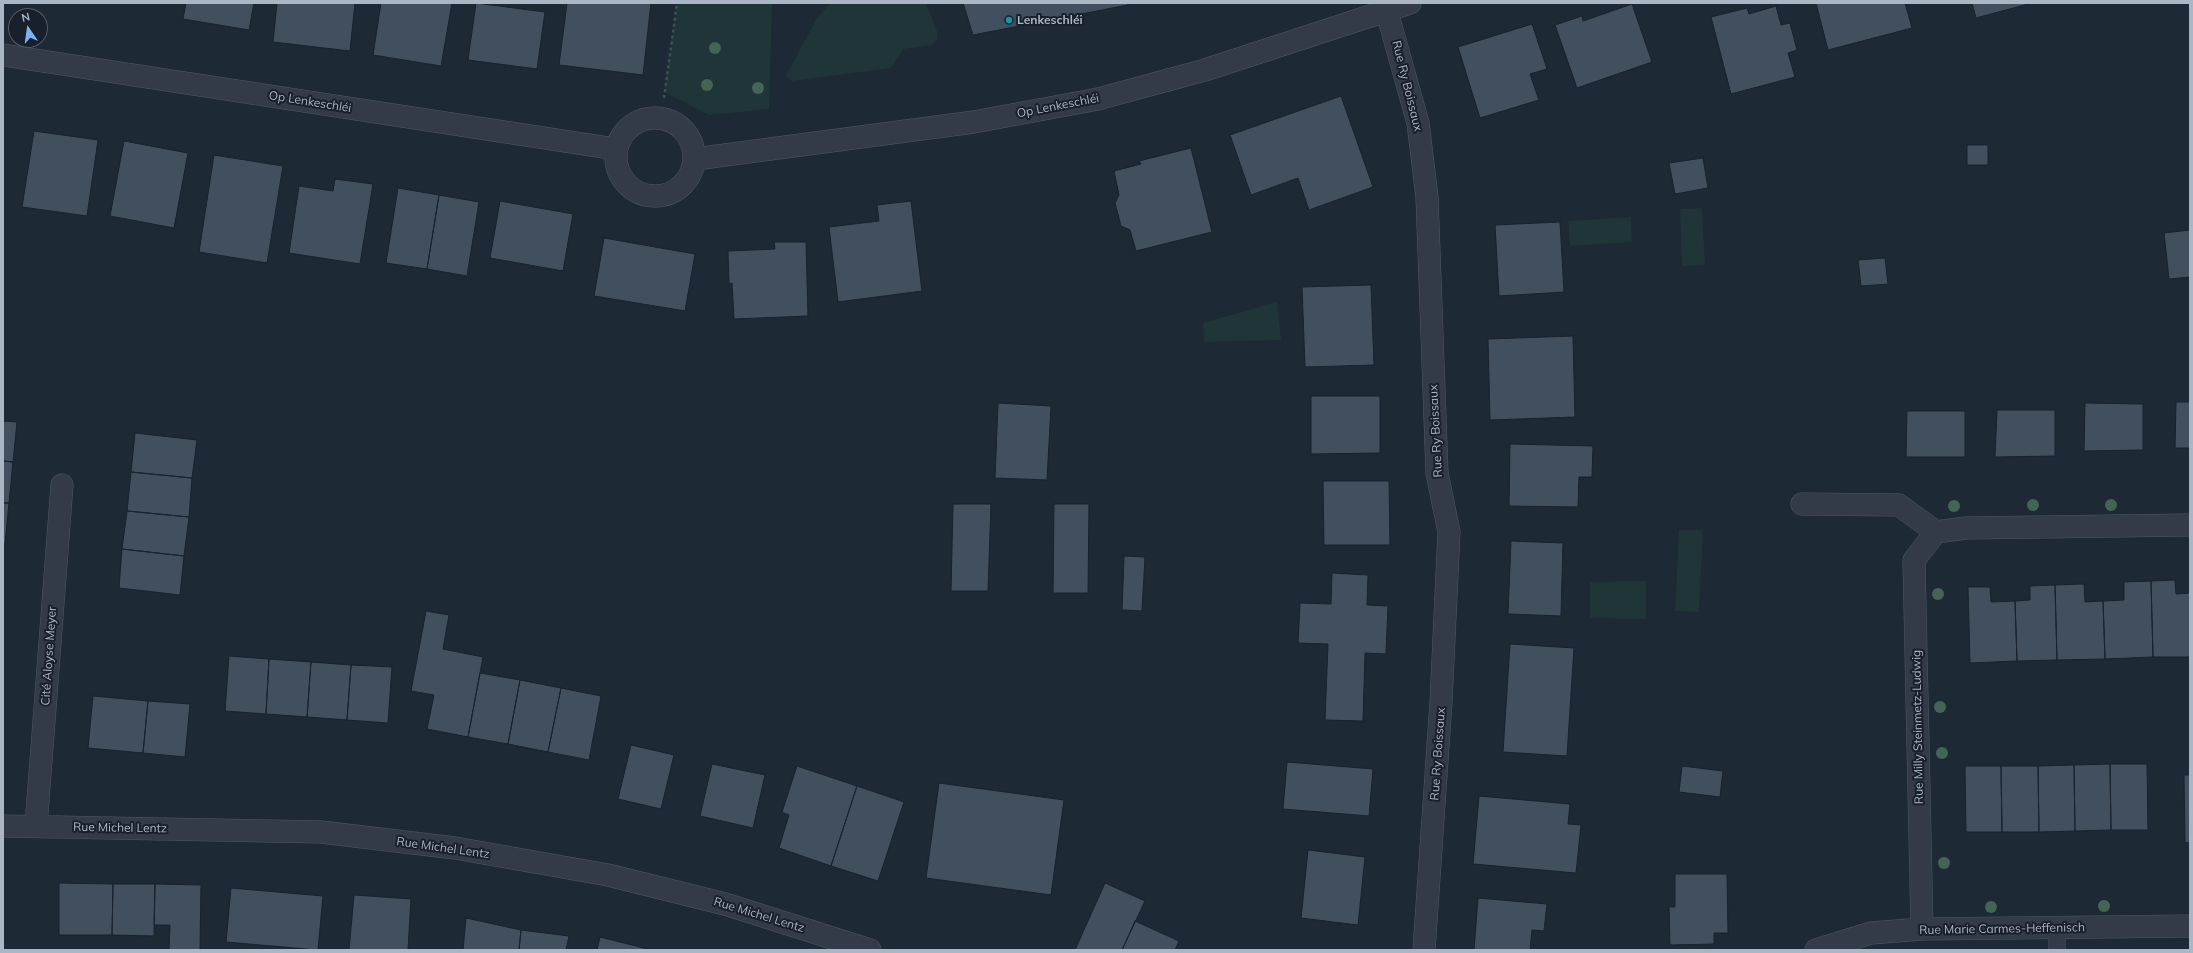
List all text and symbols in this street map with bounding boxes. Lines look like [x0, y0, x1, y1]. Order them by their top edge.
north arrow [8, 8, 48, 48]
text: N [20, 10, 31, 25]
place label: Lenkeschléi [1017, 13, 1083, 27]
marker: Lenkeschléi [1004, 15, 1014, 25]
street label: Rue Ry Boissaux [1389, 39, 1425, 133]
street label: Op Lenkeschléi [268, 88, 352, 116]
street label: Op Lenkeschléi [1016, 91, 1100, 121]
street label: Rue Ry Boissaux [1426, 384, 1446, 478]
street label: Cité Aloyse Meyer [38, 606, 60, 706]
street label: Rue Milly Steinmetz-Ludwig [1909, 650, 1927, 804]
street label: Rue Ry Boissaux [1428, 707, 1448, 801]
street label: Rue Michel Lentz [73, 820, 167, 836]
street label: Rue Michel Lentz [395, 834, 491, 862]
street label: Rue Michel Lentz [712, 894, 806, 936]
street label: Rue Marie Carmes-Heffenisch [1919, 920, 2085, 938]

